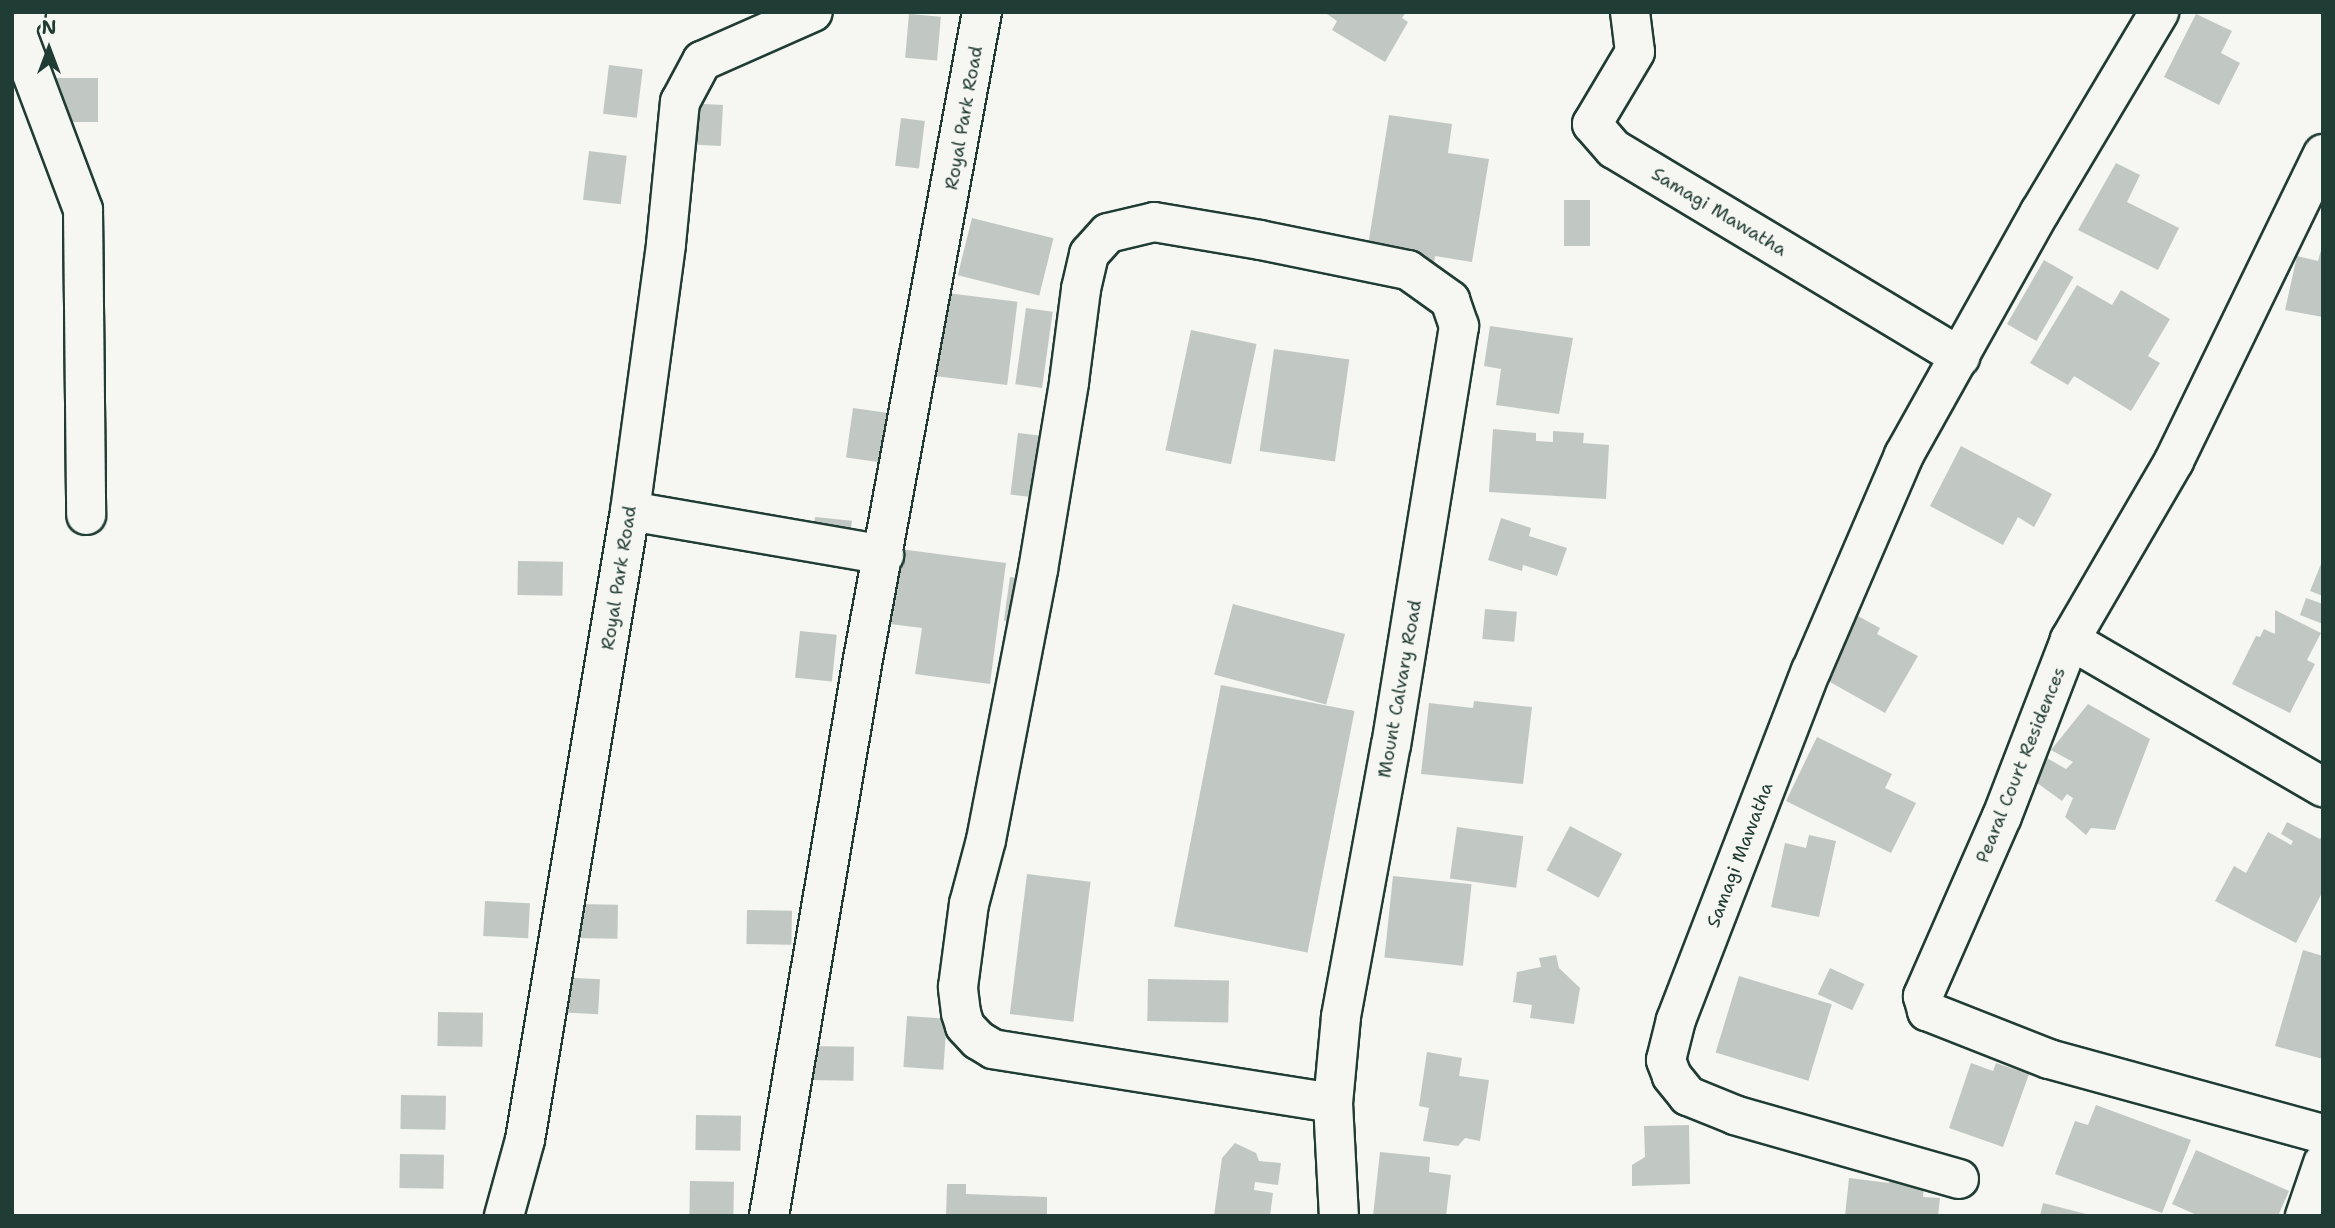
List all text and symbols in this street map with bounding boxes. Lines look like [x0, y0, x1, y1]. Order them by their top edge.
north arrow [14, 14, 84, 84]
text: N [41, 15, 57, 40]
street label: Royal Park Road [941, 44, 987, 192]
street label: Samagi Mawatha [1648, 163, 1790, 261]
street label: Royal Park Road [597, 504, 641, 652]
street label: Mount Calvary Road [1374, 598, 1426, 780]
street label: Pearal Court Residences [1972, 664, 2070, 866]
street label: Samagi Mawatha [1702, 779, 1778, 931]

